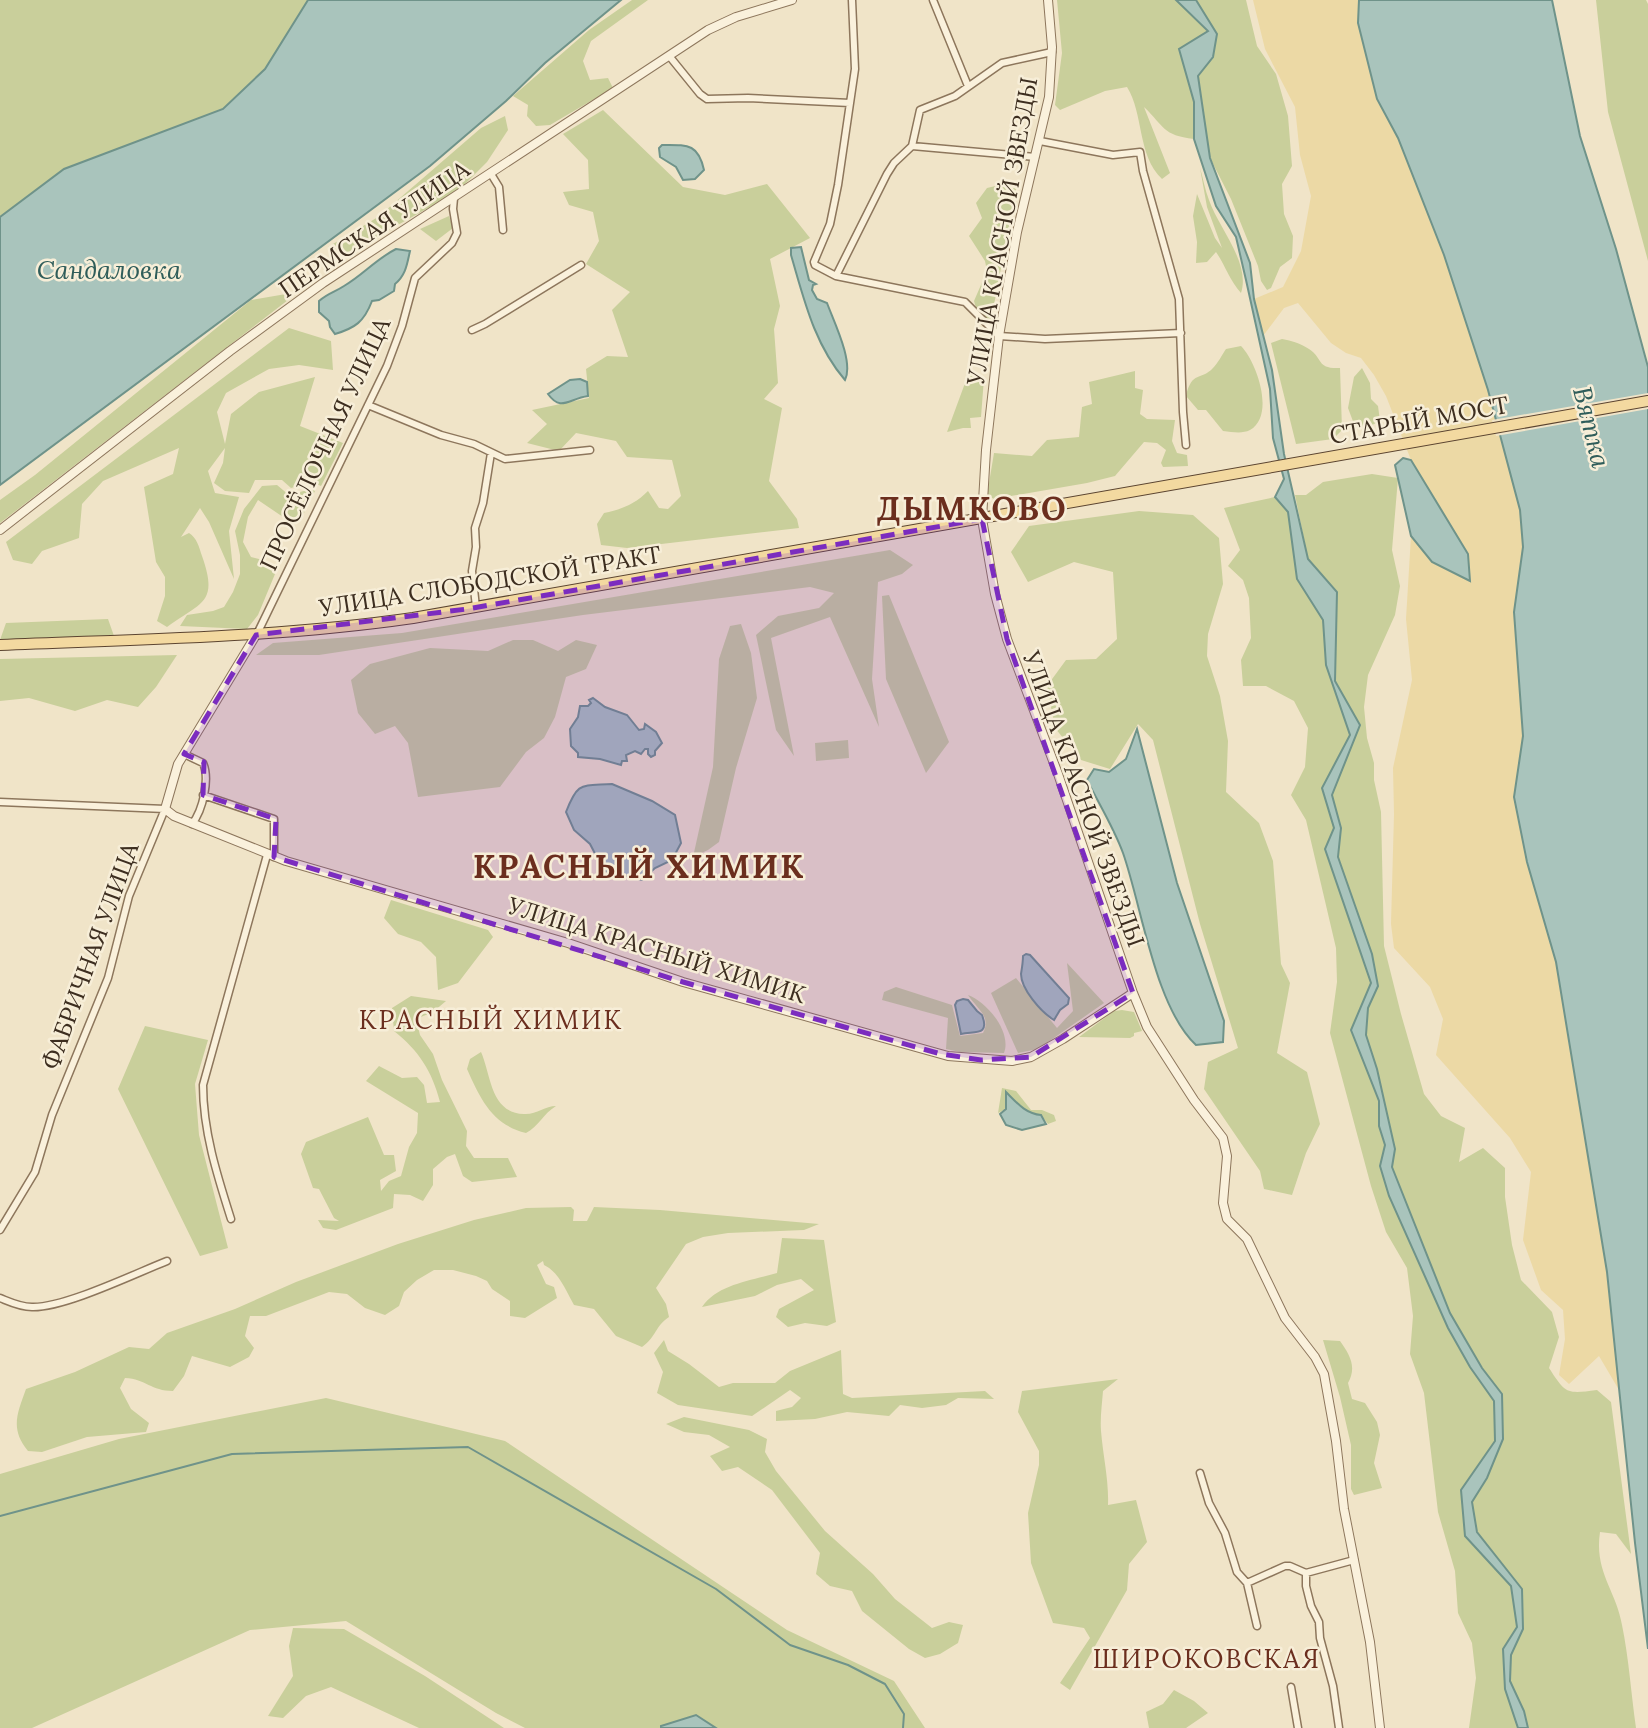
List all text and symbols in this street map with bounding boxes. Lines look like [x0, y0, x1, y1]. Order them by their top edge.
street label: УЛИЦА КРАСНОЙ ЗВЕЗДЫ [959, 74, 1044, 389]
street label: ПЕРМСКАЯ УЛИЦА [273, 153, 476, 304]
water label: Сандаловка [37, 253, 182, 286]
street label: ПРОСЁЛОЧНАЯ УЛИЦА [253, 312, 398, 575]
water label: Вятка [1566, 383, 1618, 472]
street label: СТАРЫЙ МОСТ [1327, 389, 1511, 451]
district label: ДЫМКОВО [876, 488, 1068, 529]
street label: УЛИЦА СЛОБОДСКОЙ ТРАКТ [316, 539, 663, 623]
street label: УЛИЦА КРАСНОЙ ЗВЕЗДЫ [1016, 646, 1152, 951]
street label: ФАБРИЧНАЯ УЛИЦА [35, 837, 146, 1074]
district label: КРАСНЫЙ ХИМИК [473, 846, 805, 887]
street label: УЛИЦА КРАСНЫЙ ХИМИК [503, 890, 810, 1010]
district label: КРАСНЫЙ ХИМИК [359, 1003, 623, 1036]
district label: ШИРОКОВСКАЯ [1093, 1642, 1321, 1675]

